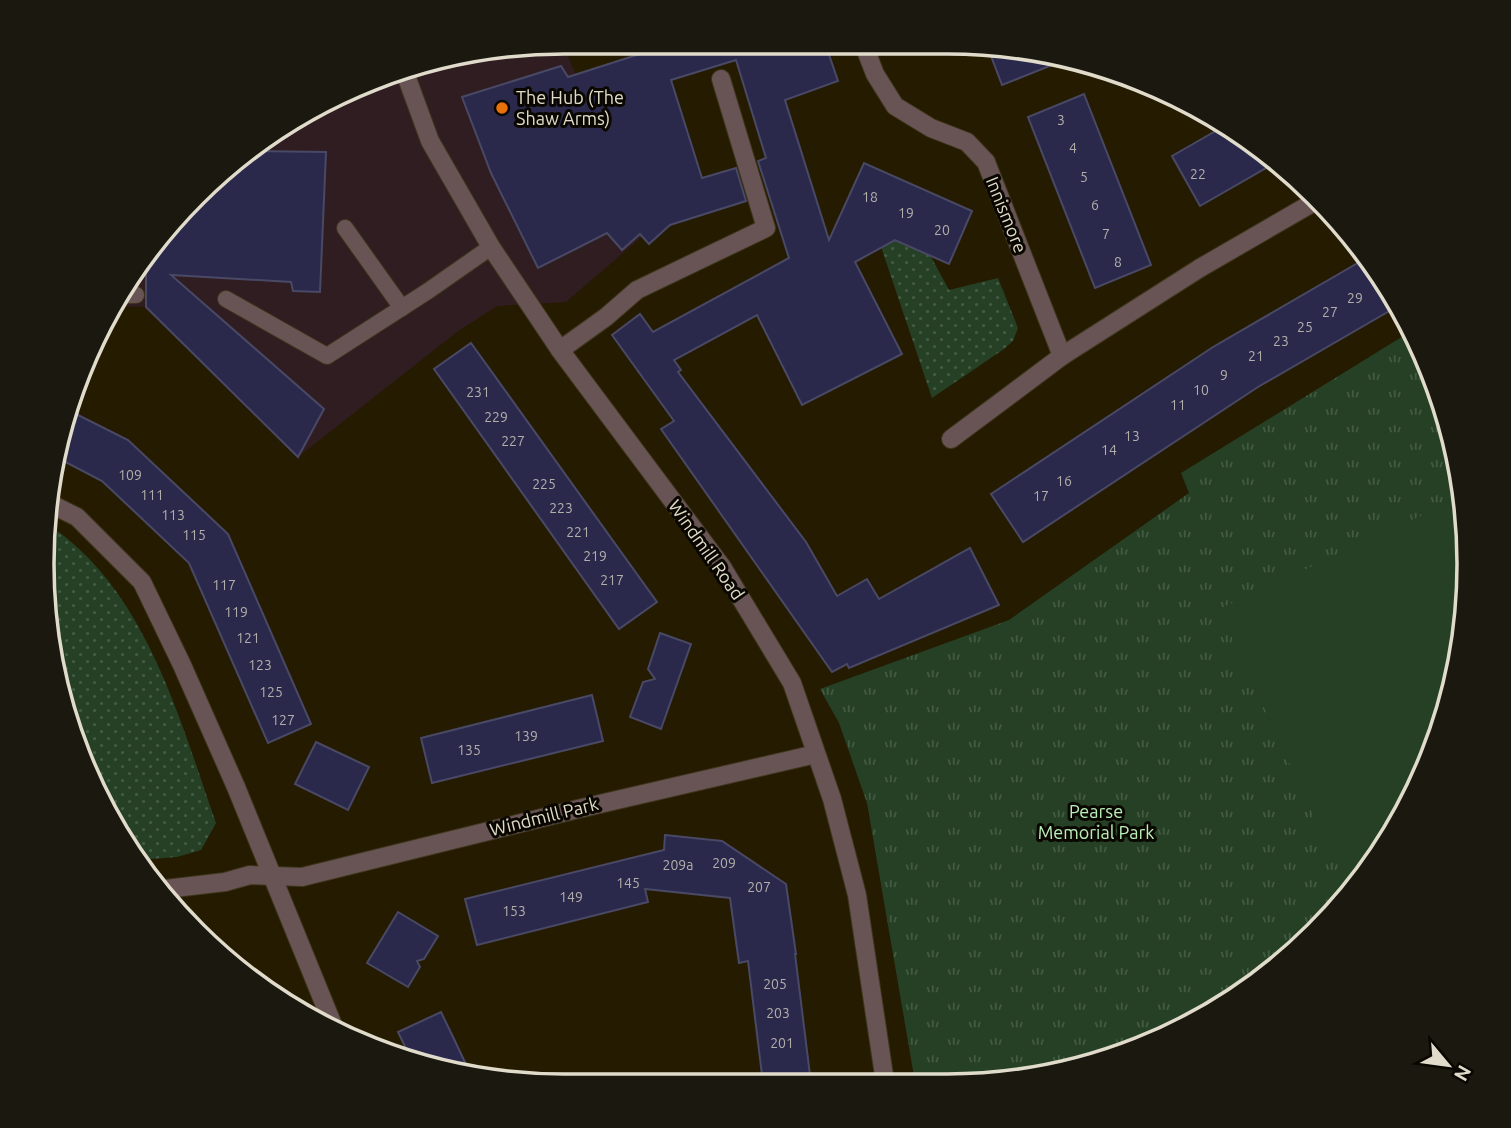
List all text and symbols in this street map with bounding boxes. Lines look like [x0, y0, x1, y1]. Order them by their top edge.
place label: The Hub (The Shaw Arms) [516, 87, 624, 129]
marker: The Hub (The Shaw Arms) [494, 100, 510, 116]
house number: 3 [1057, 112, 1065, 128]
house number: 4 [1069, 140, 1077, 156]
house number: 22 [1190, 166, 1206, 182]
house number: 5 [1080, 169, 1088, 185]
street label: Innismore [983, 174, 1031, 256]
house number: 18 [862, 189, 878, 205]
house number: 6 [1091, 197, 1099, 213]
house number: 19 [898, 205, 914, 221]
house number: 20 [934, 222, 950, 238]
house number: 7 [1102, 226, 1110, 242]
house number: 8 [1114, 254, 1122, 270]
house number: 29 [1347, 290, 1363, 306]
house number: 27 [1322, 304, 1338, 320]
house number: 25 [1297, 319, 1313, 335]
house number: 23 [1273, 333, 1289, 349]
house number: 21 [1248, 348, 1264, 364]
house number: 9 [1220, 367, 1228, 383]
house number: 10 [1193, 382, 1209, 398]
house number: 231 [466, 384, 490, 400]
house number: 11 [1170, 397, 1186, 413]
house number: 229 [484, 409, 508, 425]
house number: 13 [1124, 428, 1140, 444]
house number: 227 [501, 433, 525, 449]
house number: 14 [1101, 442, 1117, 458]
house number: 109 [118, 467, 142, 483]
house number: 16 [1056, 473, 1072, 489]
house number: 225 [532, 476, 556, 492]
house number: 111 [140, 487, 164, 503]
house number: 17 [1033, 488, 1049, 504]
street label: Windmill Road [665, 496, 749, 603]
house number: 223 [549, 500, 573, 516]
house number: 113 [161, 507, 185, 523]
house number: 221 [566, 524, 590, 540]
house number: 115 [182, 527, 206, 543]
house number: 219 [583, 548, 607, 564]
house number: 217 [600, 572, 624, 588]
house number: 117 [212, 577, 236, 593]
house number: 119 [224, 604, 248, 620]
house number: 121 [236, 630, 260, 646]
house number: 123 [248, 657, 272, 673]
house number: 125 [259, 684, 283, 700]
house number: 127 [271, 712, 295, 728]
house number: 139 [514, 728, 538, 744]
house number: 135 [457, 742, 481, 758]
street label: Windmill Park [487, 793, 600, 839]
park label: Pearse Memorial Park [1038, 801, 1154, 842]
house number: 209 [712, 855, 736, 871]
house number: 209a [663, 857, 693, 873]
house number: 145 [616, 875, 640, 891]
house number: 207 [747, 879, 771, 895]
house number: 149 [559, 889, 583, 905]
house number: 153 [502, 903, 526, 919]
house number: 205 [763, 976, 787, 992]
house number: 203 [766, 1005, 790, 1021]
north arrow [1413, 1030, 1483, 1100]
house number: 201 [770, 1035, 794, 1051]
text: N [1450, 1062, 1476, 1085]

